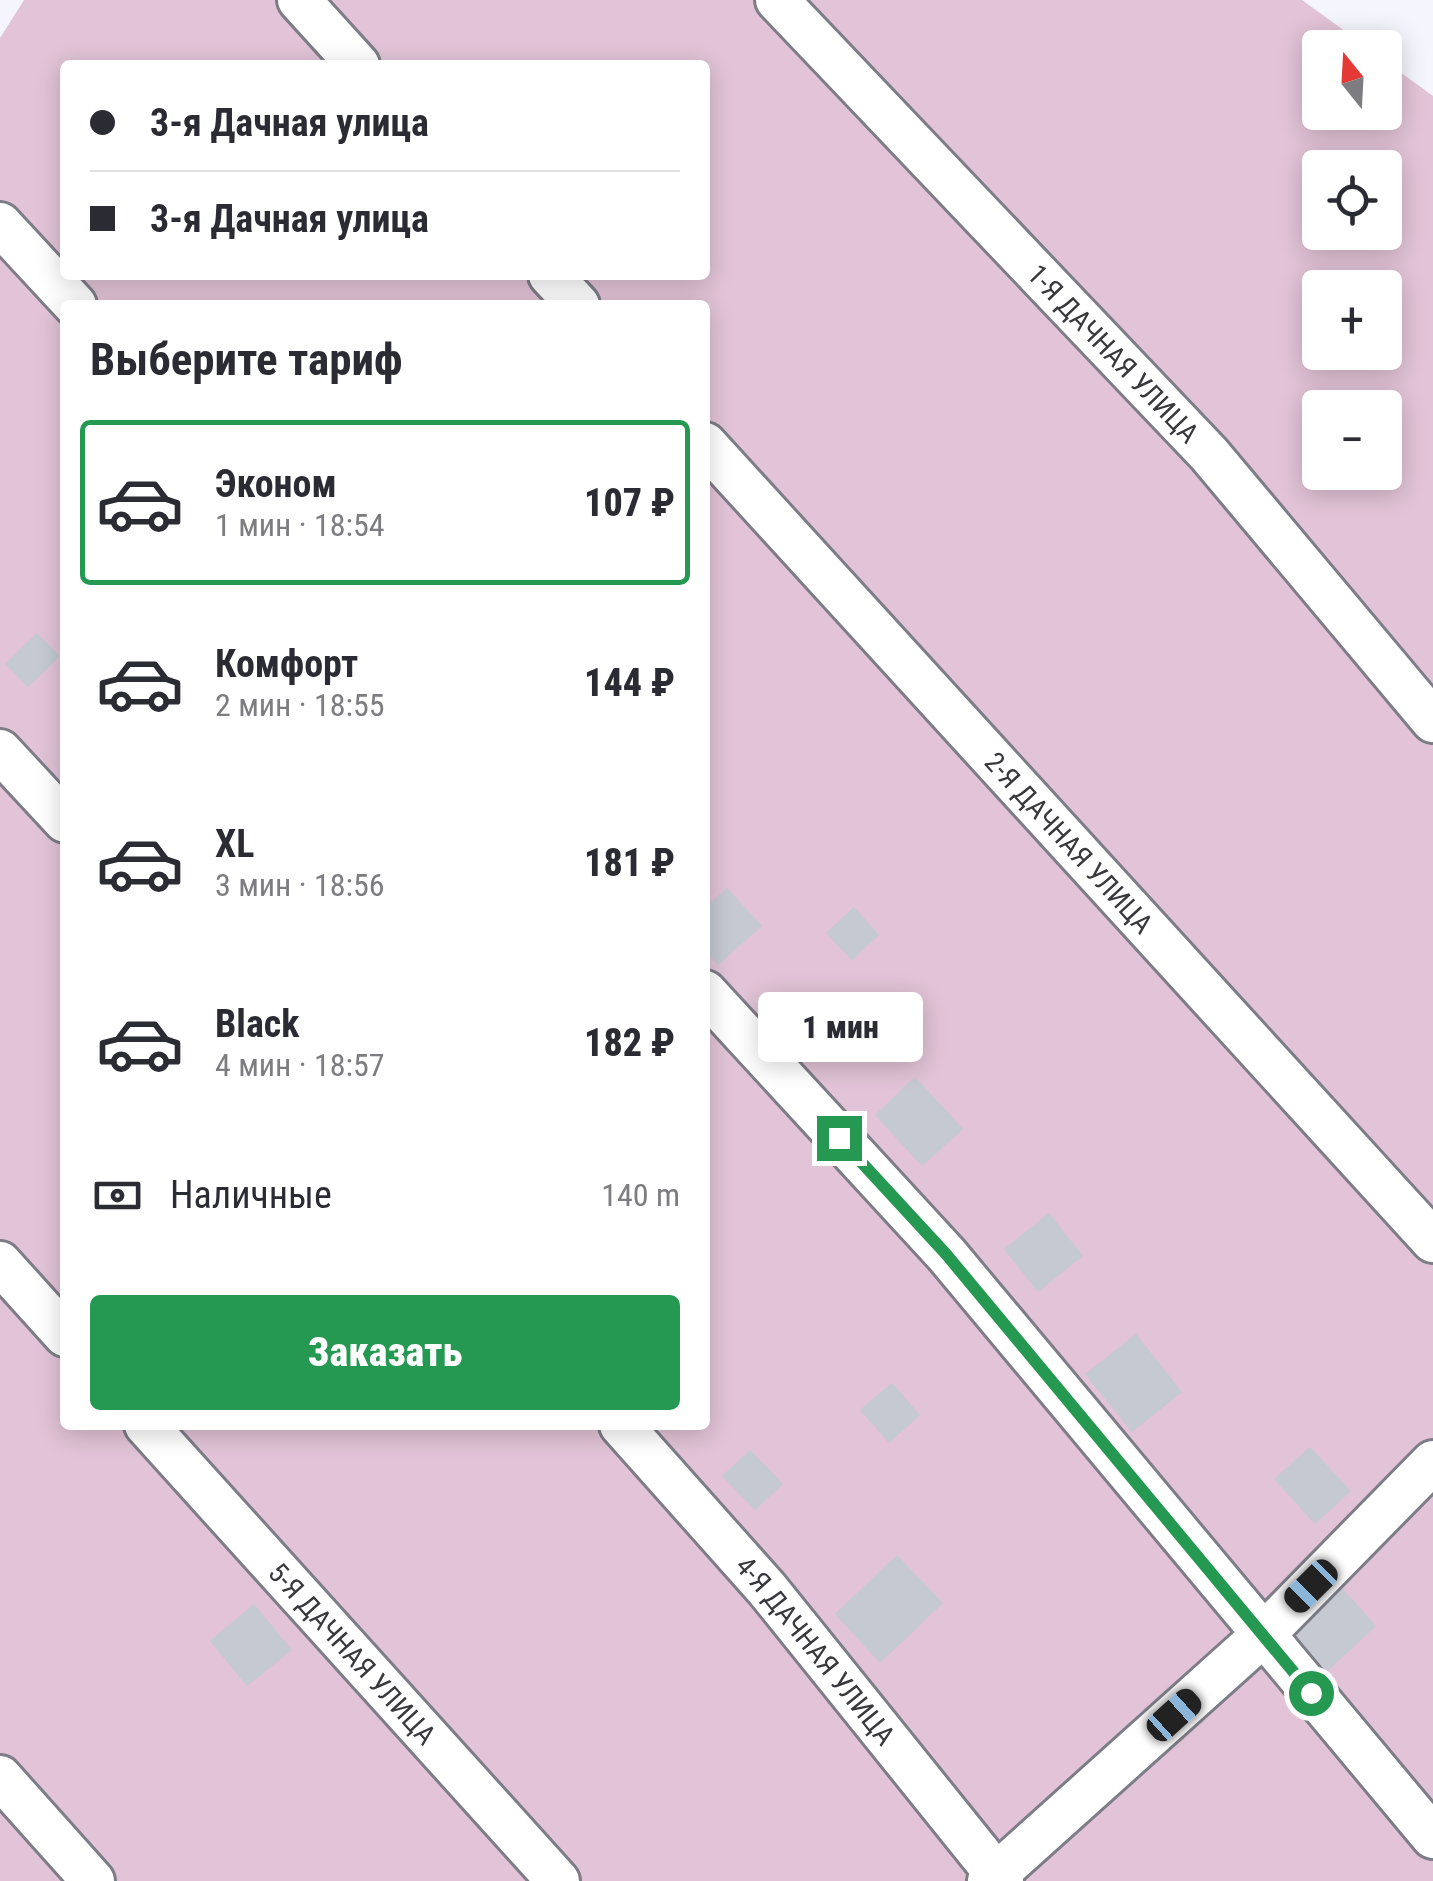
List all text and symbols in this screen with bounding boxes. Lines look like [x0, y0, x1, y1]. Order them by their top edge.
north arrow [1302, 30, 1402, 130]
map controls [1302, 30, 1402, 490]
text: 3-я Дачная улица [150, 101, 429, 145]
button: locate [1302, 150, 1402, 250]
text: 3-я Дачная улица [150, 197, 429, 241]
street label: 1-Я ДАЧНАЯ УЛИЦА [1021, 258, 1205, 450]
button: + [1302, 270, 1402, 370]
text: Выберите тариф [90, 333, 403, 386]
button: − [1302, 390, 1402, 490]
icon: car [95, 458, 185, 548]
text: Эконом [215, 462, 337, 506]
text: 107 ₽ [584, 481, 675, 525]
text: 1 мин · 18:54 [215, 506, 385, 544]
icon: car [95, 638, 185, 728]
text: Комфорт [215, 642, 358, 686]
text: 144 ₽ [584, 661, 675, 705]
text: 2 мин · 18:55 [215, 686, 385, 724]
street label: 2-Я ДАЧНАЯ УЛИЦА [978, 746, 1160, 940]
icon: car [95, 818, 185, 908]
text: XL [215, 822, 254, 866]
text: 181 ₽ [584, 841, 675, 885]
text: 3 мин · 18:56 [215, 866, 385, 904]
callout: 1 мин [756, 993, 922, 1063]
icon: car [95, 998, 185, 1088]
text: Black [215, 1002, 299, 1046]
text: 1 мин [802, 1008, 879, 1046]
text: 182 ₽ [584, 1021, 675, 1065]
text: 4 мин · 18:57 [215, 1046, 385, 1084]
route end [817, 1116, 862, 1161]
icon: cash [90, 1168, 145, 1223]
text: Наличные [170, 1173, 332, 1217]
text: 140 m [601, 1176, 680, 1214]
button: Заказать [90, 1295, 680, 1410]
street label: 4-Я ДАЧНАЯ УЛИЦА [729, 1550, 902, 1752]
car [1279, 1554, 1343, 1618]
street label: 5-Я ДАЧНАЯ УЛИЦА [262, 1556, 443, 1752]
route start [1289, 1671, 1334, 1716]
car [1142, 1684, 1206, 1746]

